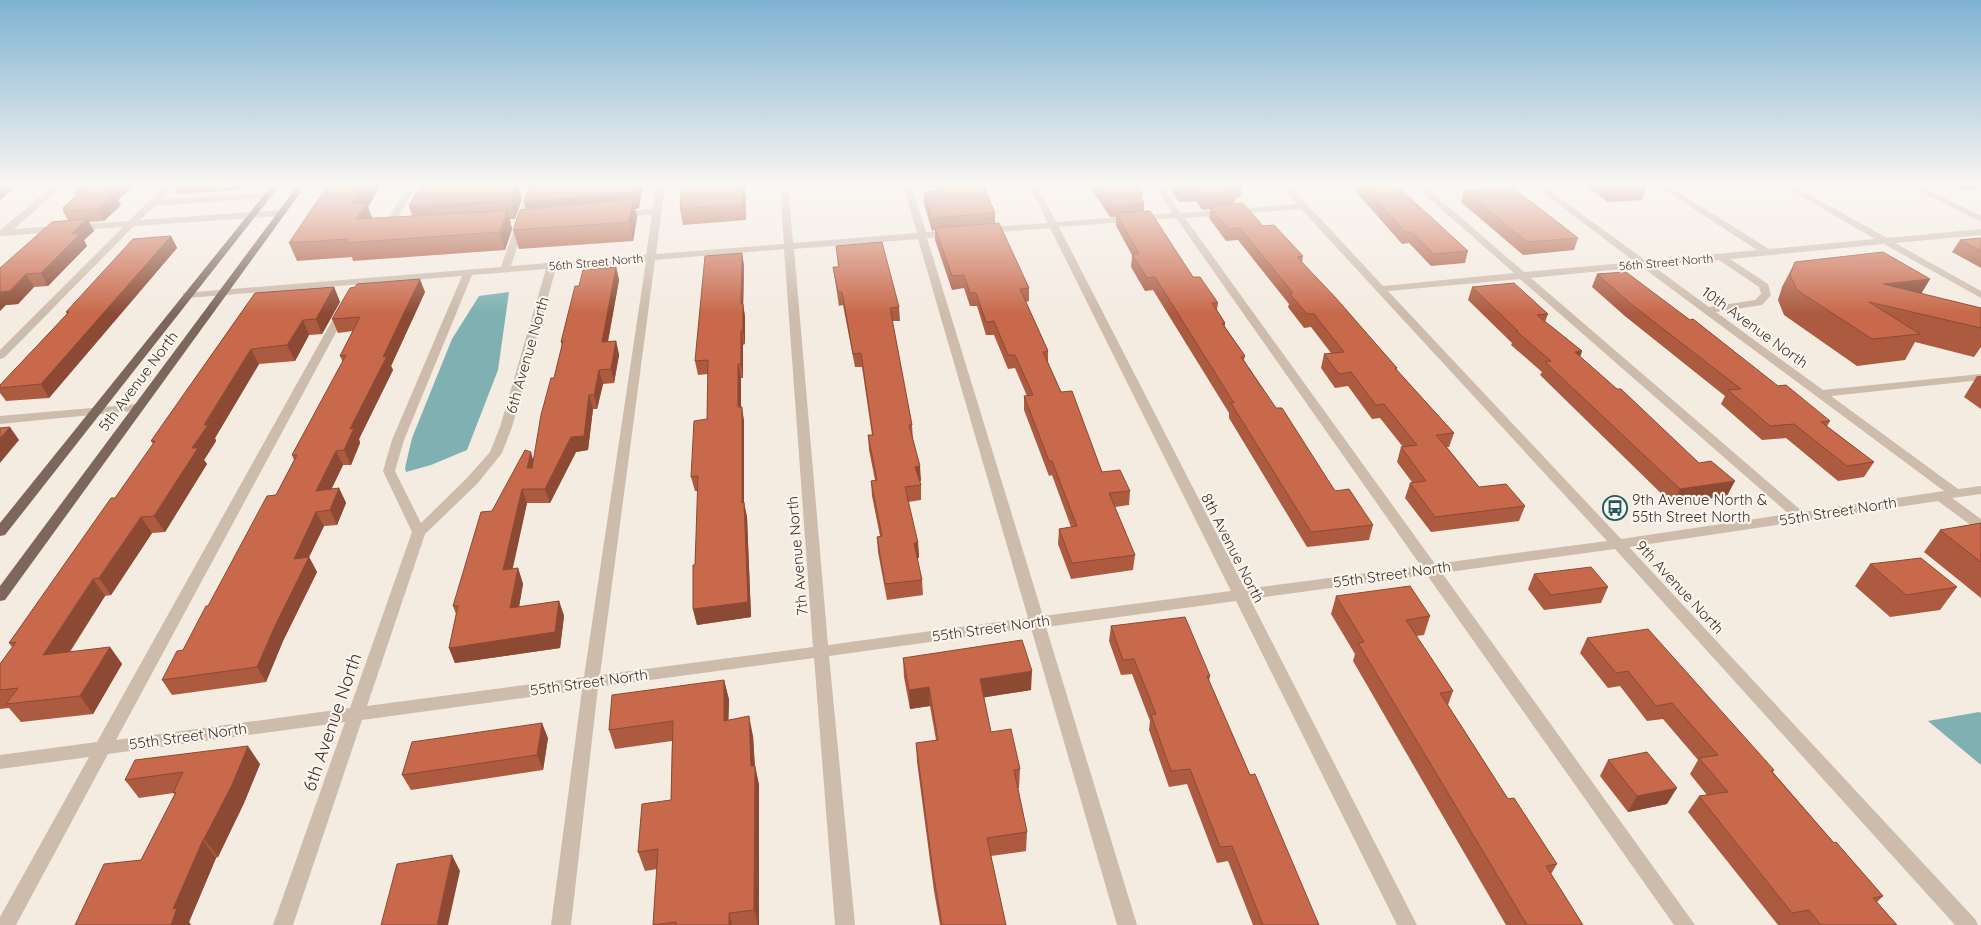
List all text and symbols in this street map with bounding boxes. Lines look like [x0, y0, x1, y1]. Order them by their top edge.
street label: 56th Street North [548, 250, 644, 274]
street label: 56th Street North [1618, 250, 1714, 274]
street label: 10th Avenue North [1698, 282, 1812, 372]
street label: 6th Avenue North [501, 294, 553, 416]
street label: 5th Avenue North [94, 327, 182, 435]
street label: 8th Avenue North [1197, 490, 1269, 606]
place label: 9th Avenue North & 55th Street North [1632, 490, 1767, 526]
street label: 55th Street North [1778, 492, 1898, 530]
street label: 7th Avenue North [782, 495, 812, 617]
bus stop icon: 9th Avenue North & 55th Street North [1602, 495, 1628, 521]
street label: 9th Avenue North [1632, 536, 1728, 638]
street label: 55th Street North [1332, 556, 1452, 592]
street label: 55th Street North [931, 610, 1051, 646]
street label: 6th Avenue North [298, 650, 366, 794]
street label: 55th Street North [529, 664, 649, 700]
street label: 55th Street North [128, 718, 248, 754]

